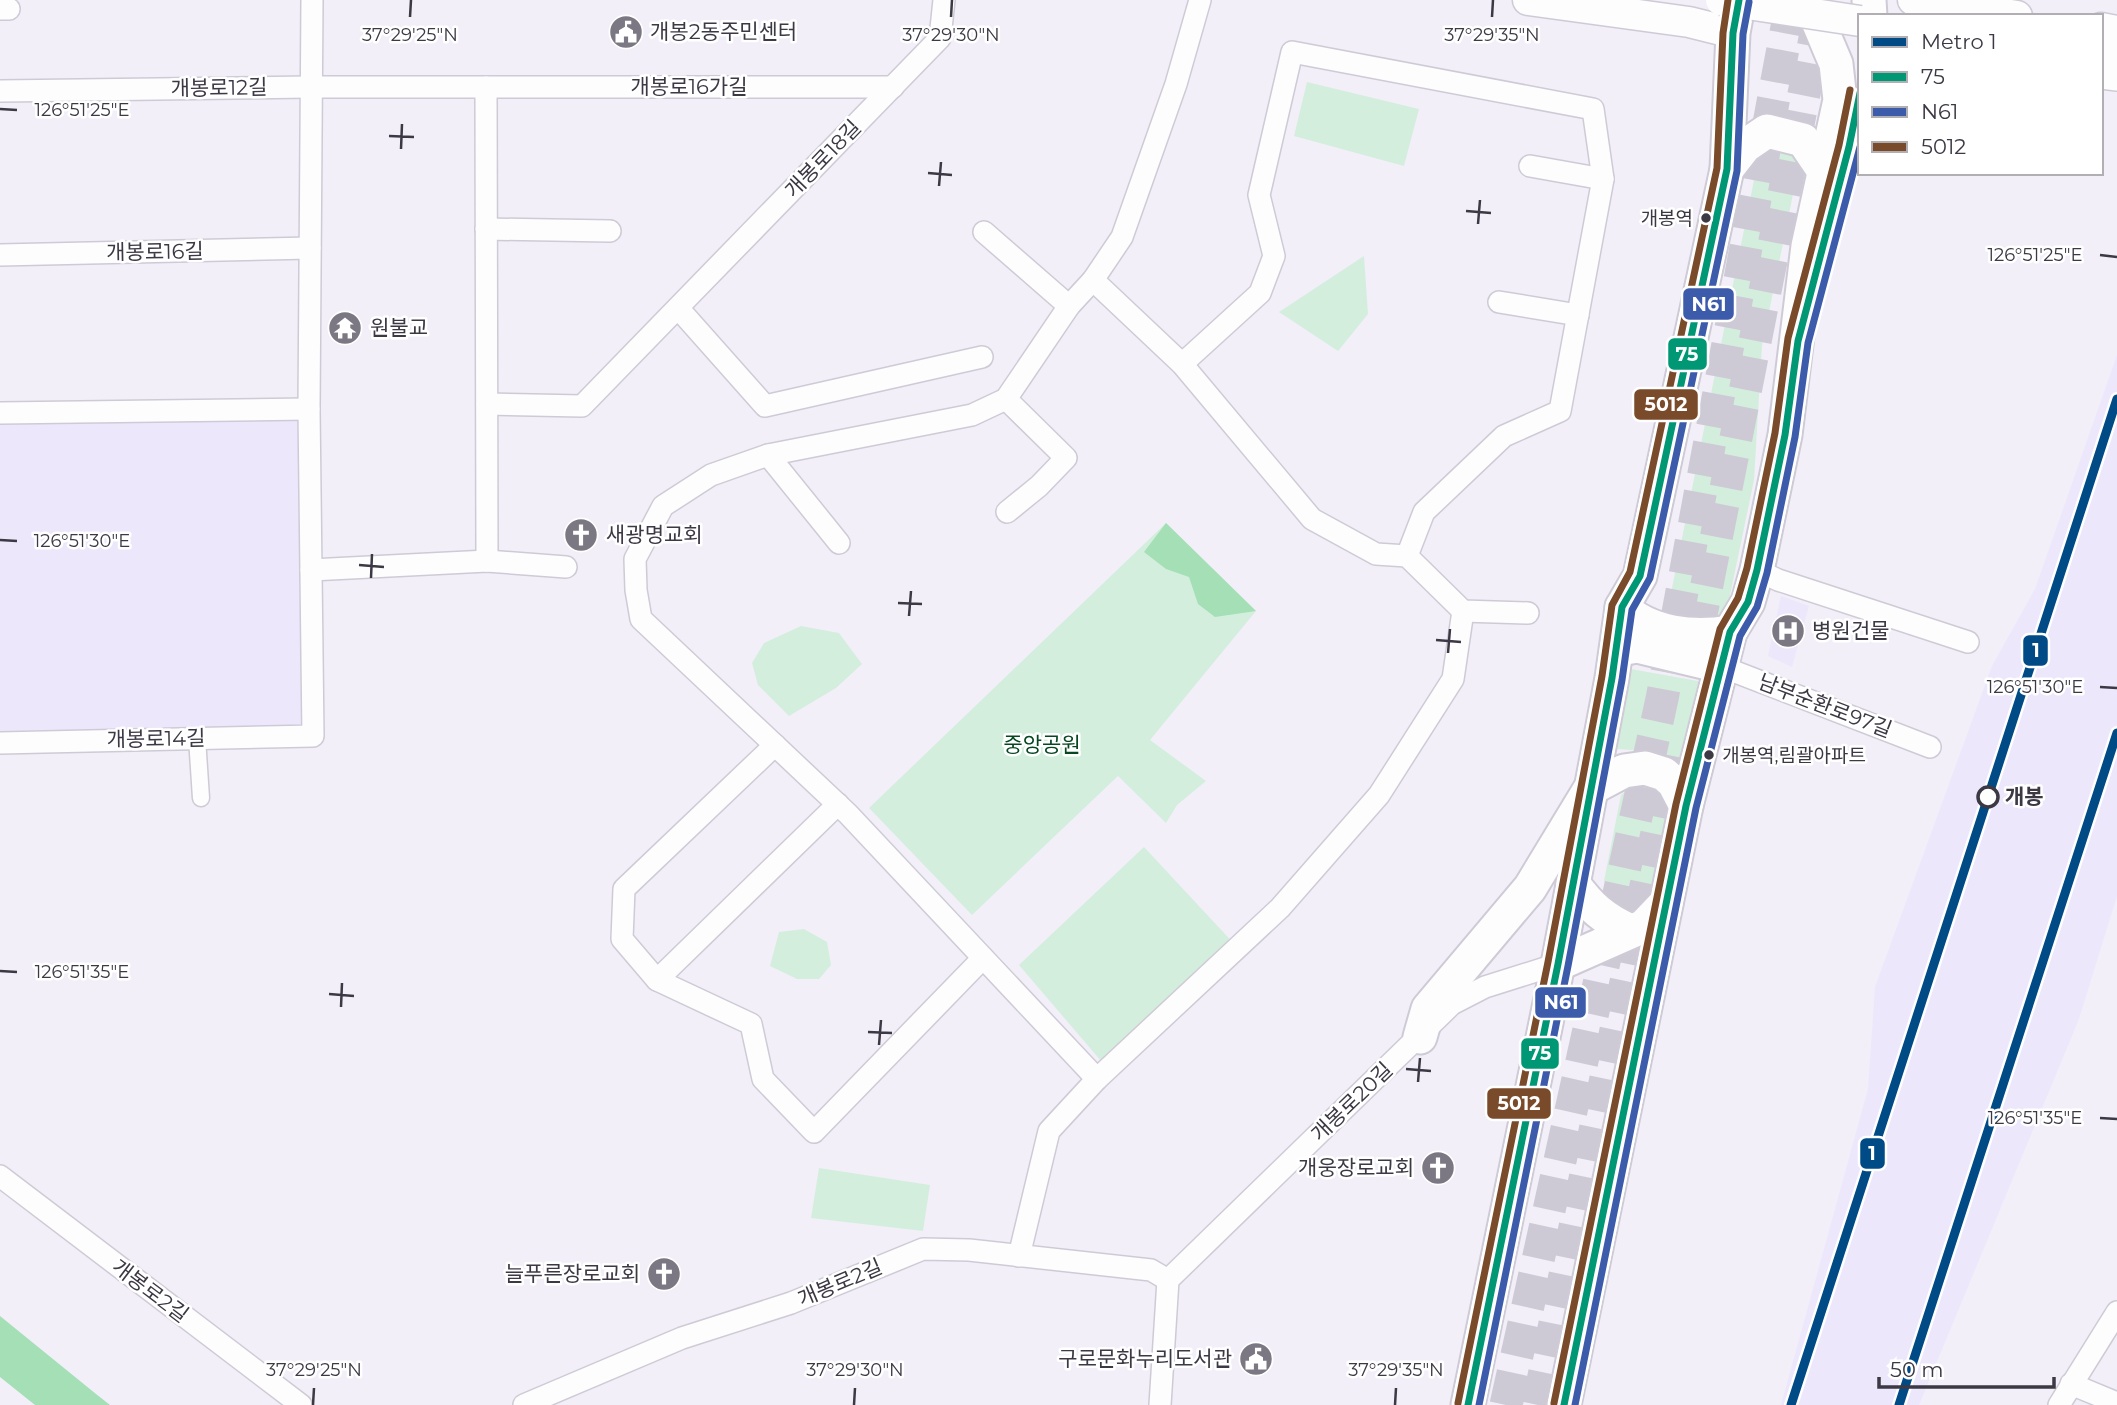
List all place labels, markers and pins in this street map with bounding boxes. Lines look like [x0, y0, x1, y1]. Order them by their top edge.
public building icon: 개봉2동주민센터 [607, 13, 645, 51]
place label: 개봉2동주민센터 [650, 19, 797, 44]
place label: 개봉역 [1641, 207, 1693, 230]
marker: 개봉역 [1699, 211, 1713, 225]
temple icon: 원불교 [326, 309, 364, 347]
place label: 원불교 [370, 315, 428, 340]
church icon: 새광명교회 [562, 516, 600, 554]
place label: 새광명교회 [606, 522, 703, 547]
hospital icon: 병원건물 [1769, 612, 1807, 650]
place label: 병원건물 [1812, 618, 1889, 643]
place label: 개봉역,림괄아파트 [1722, 744, 1866, 767]
marker: 개봉역,림괄아파트 [1702, 748, 1716, 762]
place label: 개봉 [2005, 784, 2044, 809]
marker: 개봉 [1977, 786, 1999, 808]
church icon: 개웅장로교회 [1419, 1149, 1457, 1187]
place label: 개웅장로교회 [1298, 1155, 1414, 1180]
church icon: 늘푸른장로교회 [645, 1255, 683, 1293]
place label: 늘푸른장로교회 [505, 1261, 640, 1286]
public building icon: 구로문화누리도서관 [1237, 1340, 1275, 1378]
place label: 구로문화누리도서관 [1058, 1346, 1232, 1371]

